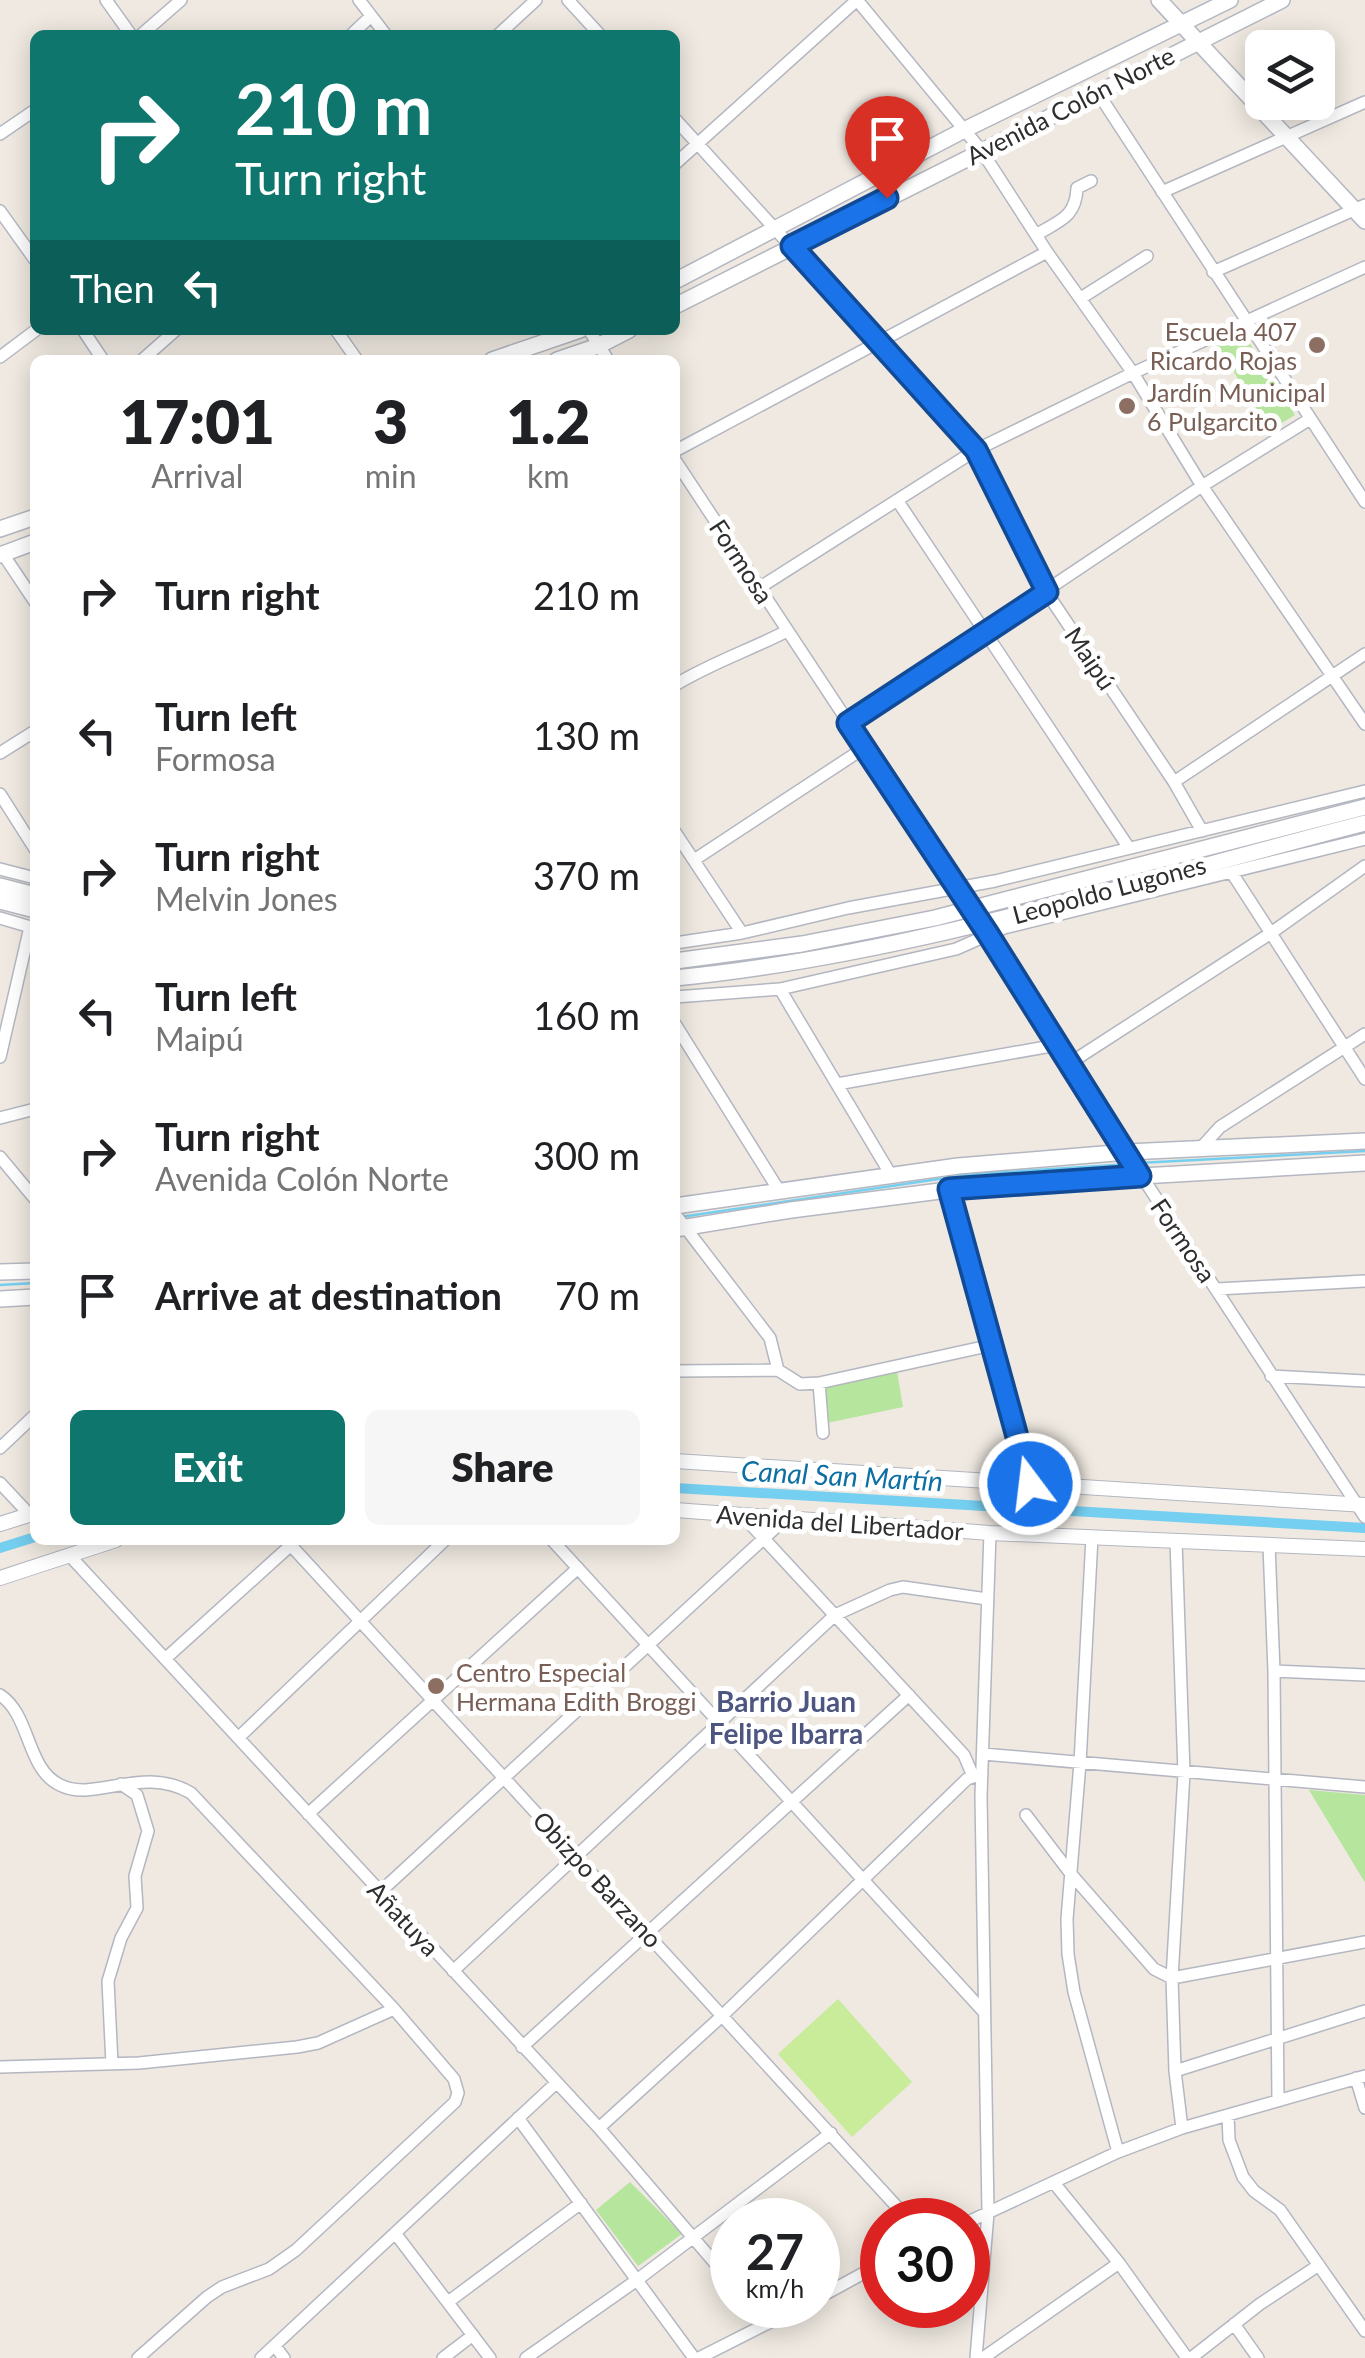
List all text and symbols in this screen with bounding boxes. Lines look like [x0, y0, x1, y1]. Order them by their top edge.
map controls [1245, 30, 1335, 120]
button: layers [1245, 30, 1335, 120]
street label: Avenida Colón Norte [961, 40, 1179, 170]
text: 210 m [235, 66, 432, 150]
icon: right [70, 70, 200, 200]
pin [845, 96, 930, 199]
icon: arrive [860, 111, 915, 166]
text: Turn right [235, 151, 426, 205]
icon: left [175, 260, 230, 315]
text: Then [70, 265, 155, 311]
place label: Escuela 407 Ricardo Rojas [1150, 316, 1297, 375]
marker: Escuela 407 Ricardo Rojas [1306, 334, 1328, 356]
place label: Jardín Municipal 6 Pulgarcito [1147, 377, 1326, 436]
text: 17:01 [120, 385, 275, 457]
text: 3 [373, 385, 408, 457]
text: 1.2 [506, 385, 590, 457]
marker: Jardín Municipal 6 Pulgarcito [1116, 395, 1138, 417]
text: Arrival [151, 456, 243, 495]
text: min [365, 456, 417, 495]
text: km [527, 456, 570, 495]
street label: Formosa [704, 513, 780, 609]
icon: right [70, 568, 125, 623]
text: Turn right [155, 572, 320, 618]
text: 210 m [533, 572, 640, 618]
street label: Maipú [1059, 621, 1123, 695]
text: Turn left [155, 693, 297, 739]
icon: left [70, 708, 125, 763]
text: 130 m [533, 712, 640, 758]
text: Formosa [155, 739, 276, 778]
text: Turn right [155, 833, 320, 879]
icon: right [70, 848, 125, 903]
street label: Leopoldo Lugones [1009, 849, 1209, 929]
text: 370 m [533, 852, 640, 898]
text: Melvin Jones [155, 879, 338, 918]
text: Turn left [155, 973, 297, 1019]
icon: left [70, 988, 125, 1043]
text: 160 m [533, 992, 640, 1038]
text: Maipú [155, 1019, 244, 1058]
text: Turn right [155, 1113, 320, 1159]
icon: right [70, 1128, 125, 1183]
text: 300 m [533, 1132, 640, 1178]
text: Avenida Colón Norte [155, 1159, 449, 1198]
street label: Formosa [1145, 1193, 1223, 1287]
icon: arrive [70, 1268, 125, 1323]
text: Arrive at destination [155, 1272, 502, 1318]
text: 70 m [555, 1272, 640, 1318]
button: Exit [70, 1410, 345, 1525]
button: Share [365, 1410, 640, 1525]
position arrow [978, 1432, 1082, 1536]
water label: Canal San Martín [740, 1453, 944, 1497]
street label: Avenida del Libertador [715, 1498, 965, 1546]
place label: Centro Especial Hermana Edith Broggi [456, 1657, 697, 1716]
marker: Centro Especial Hermana Edith Broggi [425, 1675, 447, 1697]
district label: Barrio Juan Felipe Ibarra [709, 1684, 863, 1750]
street label: Obizpo Barzano [527, 1805, 669, 1953]
street label: Añatuya [362, 1874, 446, 1962]
speed limit sign: 30 [860, 2198, 990, 2328]
text: 27 [746, 2221, 804, 2281]
text: km/h [746, 2273, 804, 2303]

